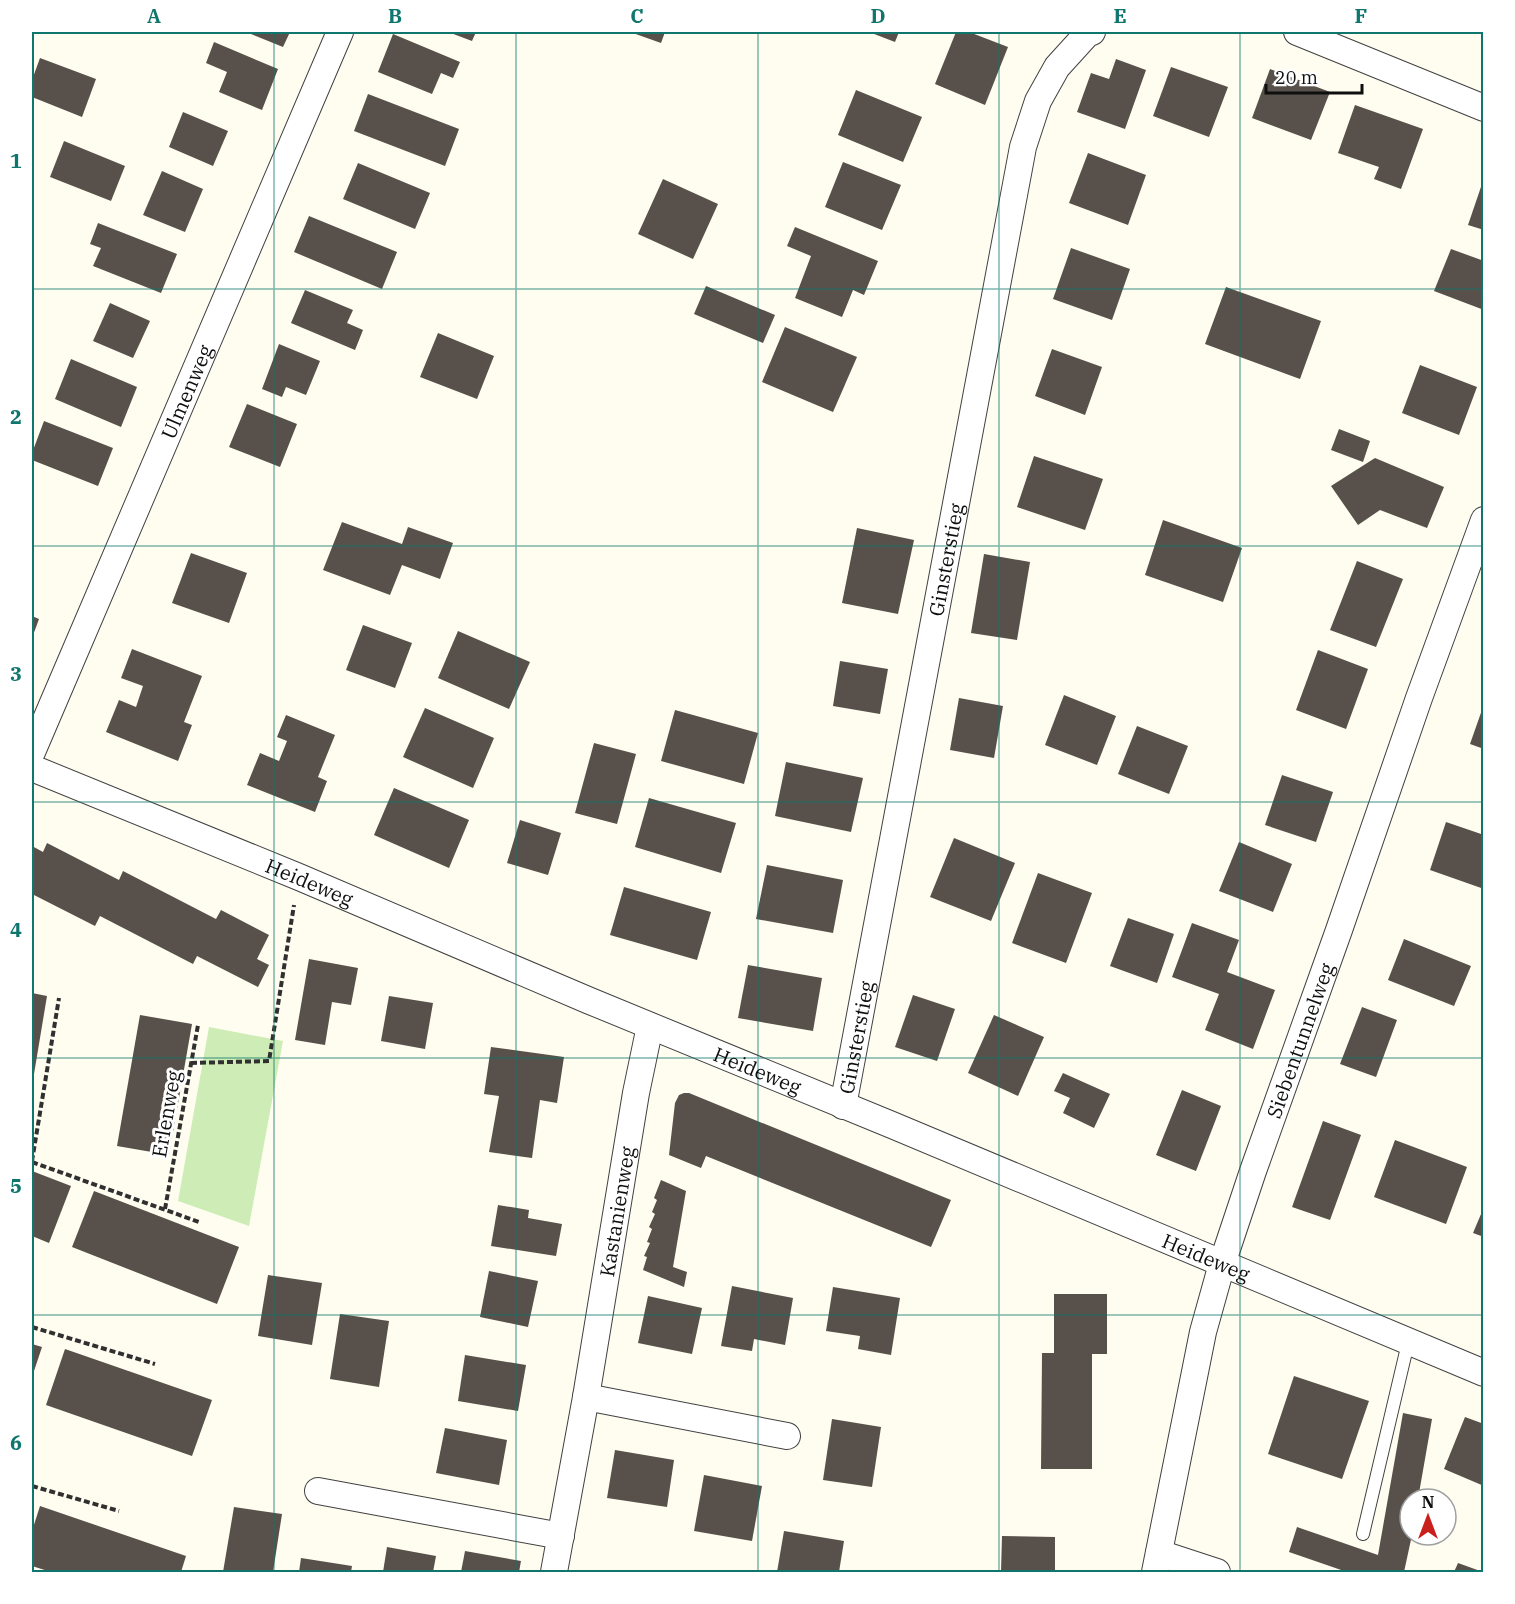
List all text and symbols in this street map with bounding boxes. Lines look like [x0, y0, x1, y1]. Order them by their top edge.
text: A [147, 2, 161, 29]
text: B [388, 2, 402, 29]
text: C [630, 2, 644, 29]
text: D [870, 2, 886, 29]
text: E [1113, 2, 1127, 29]
text: F [1355, 2, 1367, 29]
scale bar [1266, 57, 1362, 95]
text: 20 m [1275, 66, 1318, 89]
text: 1 [10, 147, 22, 174]
street label: Ulmenweg [154, 340, 218, 443]
text: 2 [10, 403, 22, 430]
street label: Ginsterstieg [922, 501, 969, 618]
text: 3 [10, 660, 22, 687]
street label: Heideweg [262, 851, 358, 912]
text: 4 [10, 916, 22, 943]
street label: Siebentunnelweg [1259, 959, 1340, 1122]
street label: Ginsterstieg [832, 978, 880, 1096]
street label: Heideweg [710, 1040, 806, 1100]
street label: Erlenweg [145, 1068, 187, 1160]
street label: Kastanienweg [593, 1144, 641, 1279]
text: 5 [10, 1172, 22, 1199]
street label: Heideweg [1158, 1226, 1254, 1287]
text: 6 [10, 1429, 22, 1456]
north arrow [1398, 1487, 1458, 1547]
text: N [1422, 1492, 1434, 1512]

